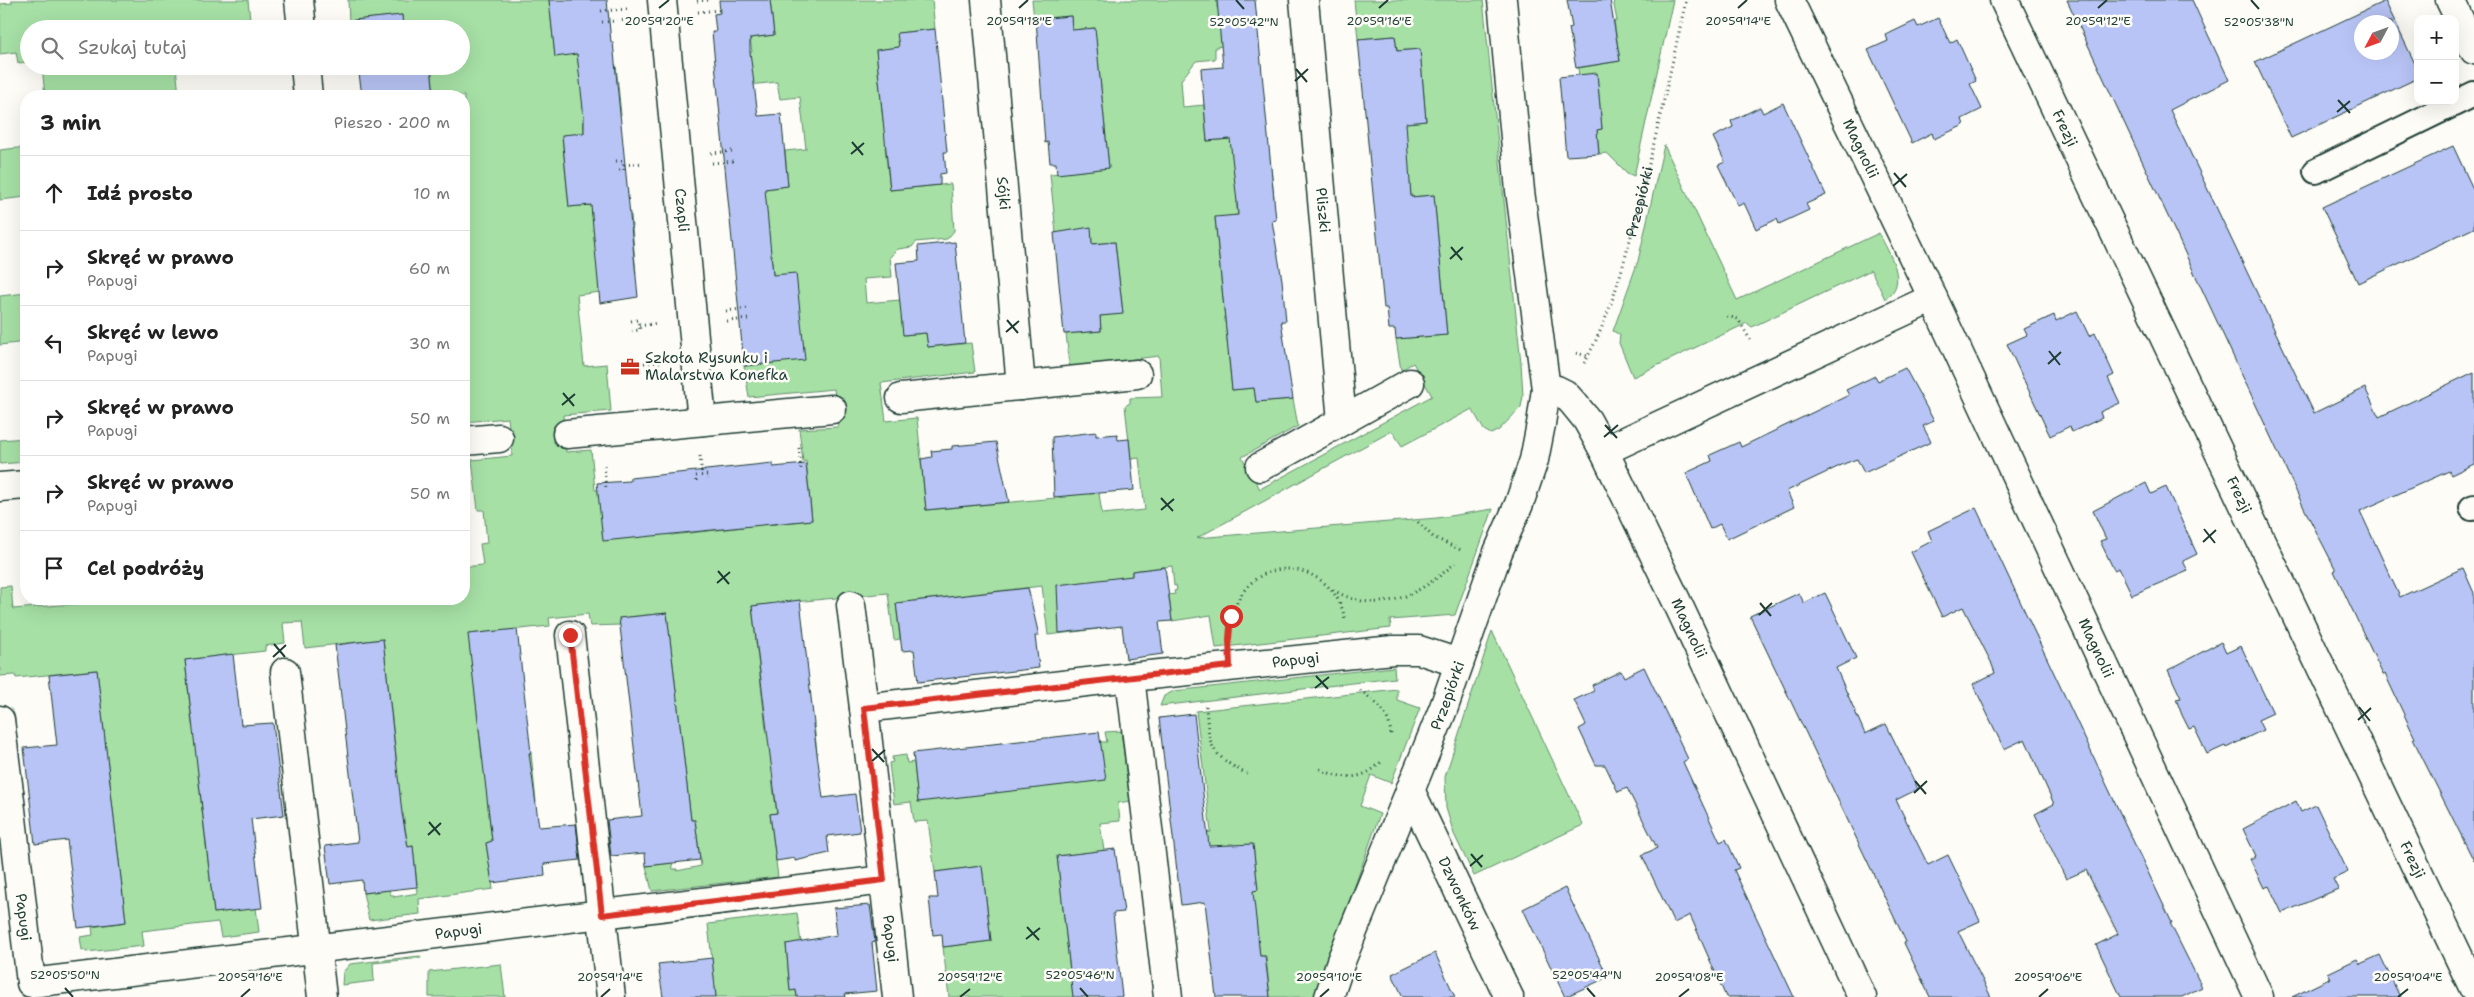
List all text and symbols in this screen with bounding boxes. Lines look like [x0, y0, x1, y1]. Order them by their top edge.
text: 20°59'20"E [624, 13, 694, 29]
text: 20°59'18"E [986, 13, 1052, 29]
text: 20°59'16"E [1346, 13, 1412, 29]
text: 20°59'14"E [1705, 13, 1771, 29]
text: 20°59'12"E [2065, 13, 2131, 29]
text: 52°05'42"N [1209, 14, 1279, 30]
text: 52°05'38"N [2224, 14, 2294, 30]
north arrow [2354, 15, 2399, 60]
map controls [2414, 15, 2459, 105]
button: + [2414, 15, 2459, 60]
search box [20, 20, 470, 75]
icon: search [38, 34, 66, 62]
text: Szukaj tutaj [78, 35, 187, 60]
button: − [2414, 60, 2459, 105]
street label: Frezji [2048, 106, 2082, 150]
text: 3 min [40, 109, 101, 137]
text: Pieszo · 200 m [334, 112, 450, 133]
street label: Magnolii [1838, 115, 1884, 182]
street label: Przepiórki [1621, 164, 1658, 239]
street label: Sójki [992, 176, 1015, 211]
icon: ahead [40, 179, 68, 207]
text: Idź prosto [87, 181, 193, 206]
text: 10 m [413, 183, 450, 204]
street label: Czapli [670, 187, 694, 233]
street label: Pliszki [1311, 187, 1335, 234]
text: Skręć w prawo [87, 245, 234, 270]
icon: right [40, 254, 68, 282]
text: 60 m [409, 258, 450, 279]
text: Papugi [87, 270, 138, 291]
text: Skręć w lewo [87, 320, 219, 345]
icon: left [40, 329, 68, 357]
text: 30 m [409, 333, 450, 354]
text: Papugi [87, 345, 138, 366]
place label: Szkoła Rysunku i Malarstwa Konefka [645, 348, 788, 385]
office icon: Szkoła Rysunku i Malarstwa Konefka [619, 356, 641, 378]
text: Skręć w prawo [87, 395, 234, 420]
icon: right [40, 404, 68, 432]
text: 50 m [410, 408, 450, 429]
text: Papugi [87, 420, 138, 441]
text: Skręć w prawo [87, 470, 234, 495]
street label: Frezji [2222, 473, 2257, 517]
icon: right [40, 479, 68, 507]
text: 50 m [410, 483, 450, 504]
text: Papugi [87, 495, 138, 516]
icon: arrive [40, 554, 68, 582]
text: Cel podróży [87, 556, 204, 581]
street label: Magnolii [1667, 595, 1712, 661]
route start [1220, 605, 1243, 628]
street label: Magnolii [2074, 615, 2119, 681]
route end [559, 624, 582, 647]
street label: Papugi [1271, 648, 1320, 672]
street label: Przepiórki [1426, 658, 1469, 733]
street label: Frezji [2395, 838, 2430, 882]
street label: Dzwonków [1433, 854, 1486, 934]
street label: Papugi [11, 892, 36, 942]
street label: Papugi [878, 914, 903, 963]
street label: Papugi [434, 919, 483, 944]
text: 52°05'50"N [30, 967, 100, 983]
text: 52°05'46"N [1045, 967, 1115, 983]
text: 52°05'44"N [1552, 967, 1622, 983]
text: 20°59'16"E [217, 969, 283, 985]
text: 20°59'14"E [577, 969, 643, 985]
text: 20°59'12"E [937, 969, 1003, 985]
text: 20°59'10"E [1296, 969, 1362, 985]
text: 20°59'08"E [1654, 969, 1724, 985]
text: 20°59'06"E [2014, 969, 2082, 985]
text: 20°59'04"E [2373, 969, 2443, 985]

